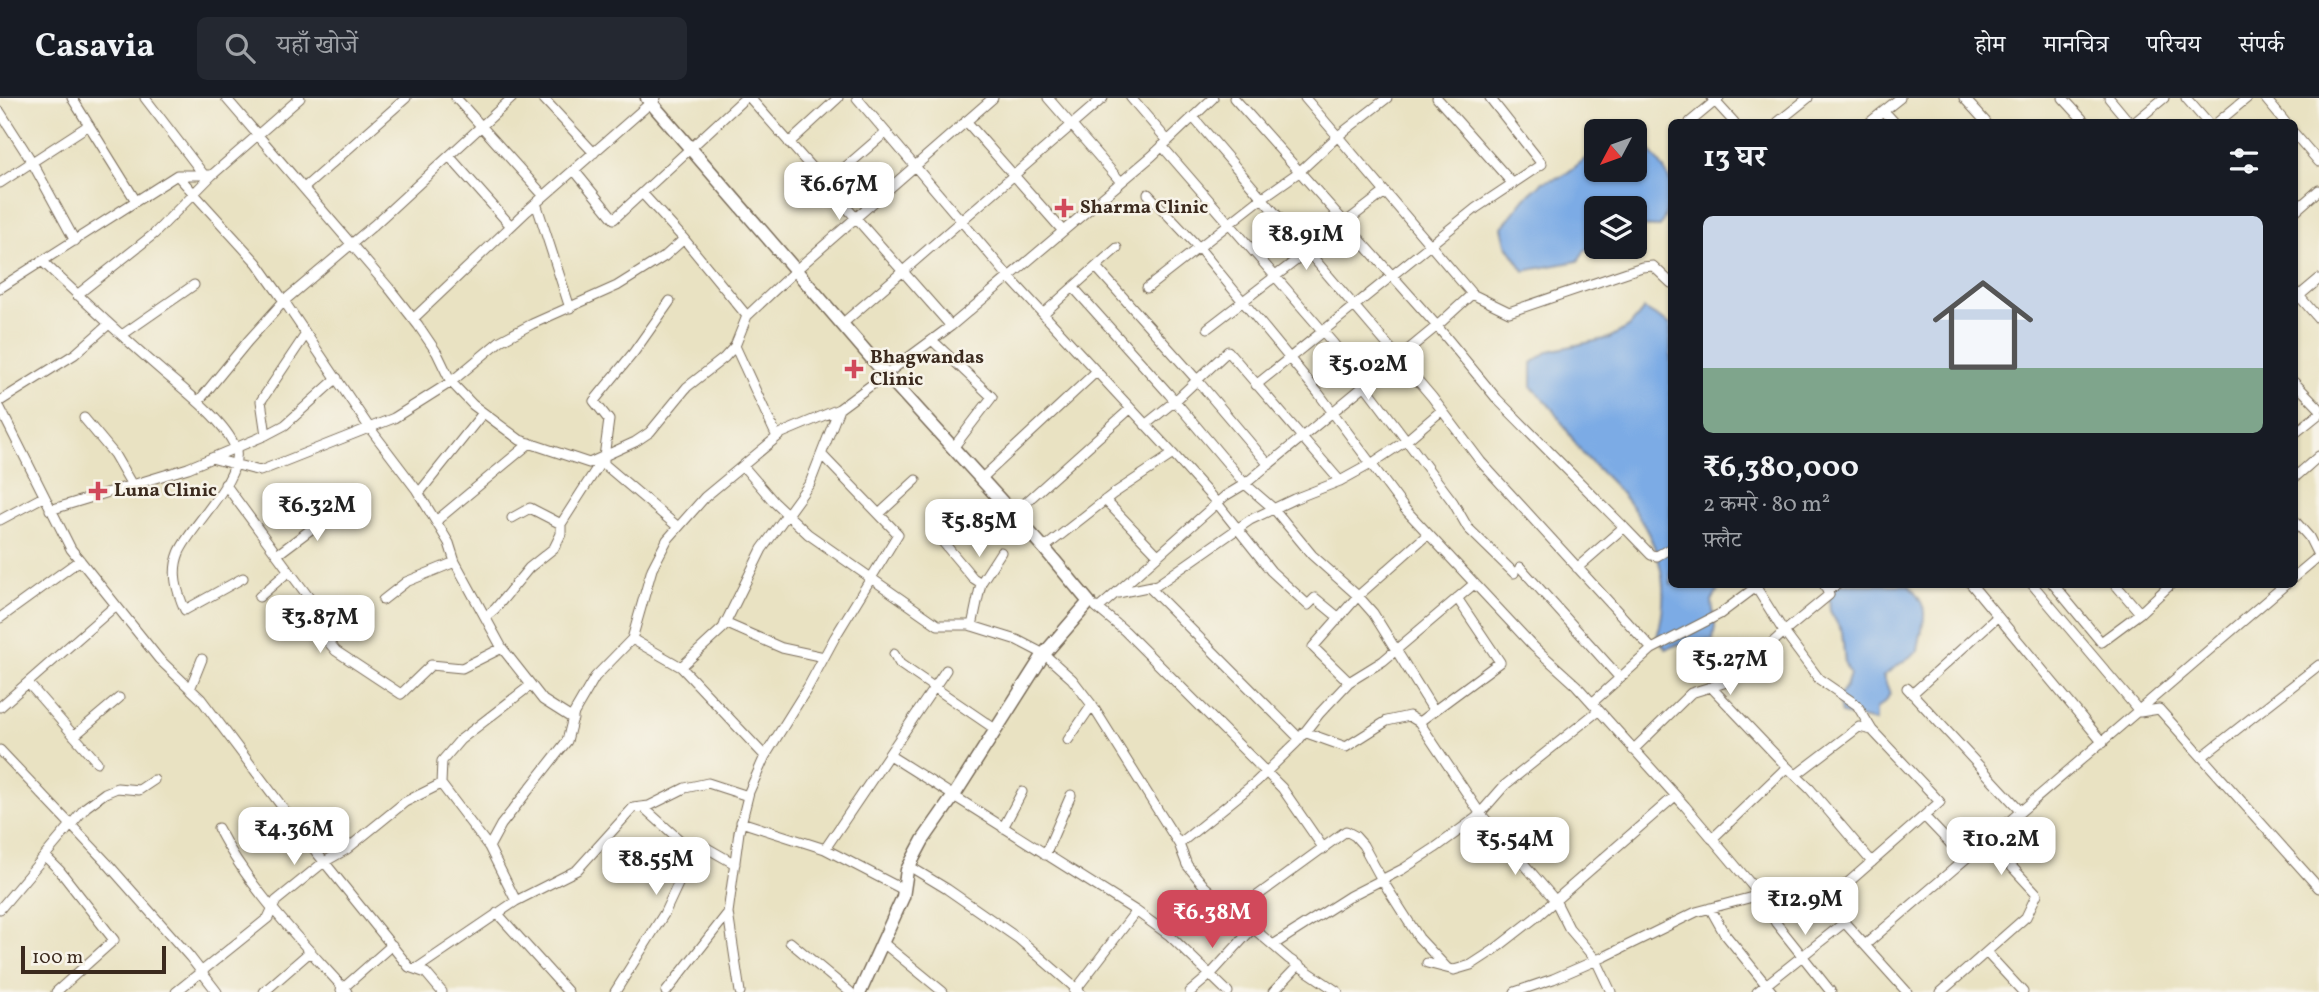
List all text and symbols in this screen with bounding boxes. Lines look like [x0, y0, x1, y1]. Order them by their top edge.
search box [197, 17, 687, 80]
text: Casavia [35, 25, 155, 71]
text: यहाँ खोजें [277, 28, 358, 64]
icon: search [221, 29, 259, 67]
text: होम [1975, 29, 2005, 63]
text: मानचित्र [2043, 29, 2109, 63]
text: परिचय [2147, 29, 2201, 63]
text: संपर्क [2239, 29, 2284, 63]
north arrow [1584, 119, 1647, 182]
map controls [1584, 119, 1647, 259]
text: 13 घर [1703, 137, 1766, 179]
icon: filters [2225, 142, 2263, 180]
pin: ₹6.67M [782, 162, 896, 222]
text: ₹6.67M [800, 169, 878, 201]
place label: Sharma Clinic [1080, 195, 1208, 221]
button: layers [1584, 196, 1647, 259]
marker: Sharma Clinic [1054, 198, 1074, 218]
pin: ₹8.91M [1249, 212, 1363, 272]
text: ₹8.91M [1268, 219, 1344, 251]
icon: home [1920, 262, 2046, 388]
pin: ₹5.02M [1311, 342, 1425, 402]
place label: Bhagwandas Clinic [870, 345, 984, 393]
text: ₹5.02M [1329, 349, 1407, 381]
marker: Bhagwandas Clinic [844, 359, 864, 379]
text: ₹6,380,000 [1703, 447, 1859, 489]
place label: Luna Clinic [114, 478, 217, 504]
marker: Luna Clinic [88, 481, 108, 501]
pin: ₹6.32M [260, 484, 374, 543]
text: 2 कमरे · 80 m² [1703, 489, 1830, 521]
text: ₹6.32M [278, 490, 356, 522]
pin: ₹5.85M [922, 500, 1036, 559]
text: ₹5.85M [941, 506, 1017, 538]
text: फ़्लैट [1703, 525, 1741, 557]
pin: ₹3.87M [263, 596, 377, 655]
text: ₹3.87M [282, 602, 358, 634]
pin: ₹5.27M [1673, 638, 1787, 697]
text: ₹5.27M [1692, 644, 1768, 676]
pin: ₹4.36M [237, 808, 351, 867]
text: ₹4.36M [254, 814, 334, 846]
pin: ₹5.54M [1458, 818, 1572, 877]
pin: ₹10.2M [1944, 818, 2058, 877]
text: ₹5.54M [1476, 824, 1554, 856]
text: ₹10.2M [1963, 824, 2039, 856]
pin: ₹8.55M [599, 838, 713, 897]
text: ₹8.55M [618, 844, 694, 876]
pin: ₹12.9M [1748, 878, 1862, 937]
text: ₹12.9M [1767, 884, 1843, 916]
pin: ₹6.38M [1155, 890, 1269, 950]
text: ₹6.38M [1173, 897, 1251, 929]
scale bar [21, 943, 166, 975]
text: 100 m [32, 945, 83, 971]

